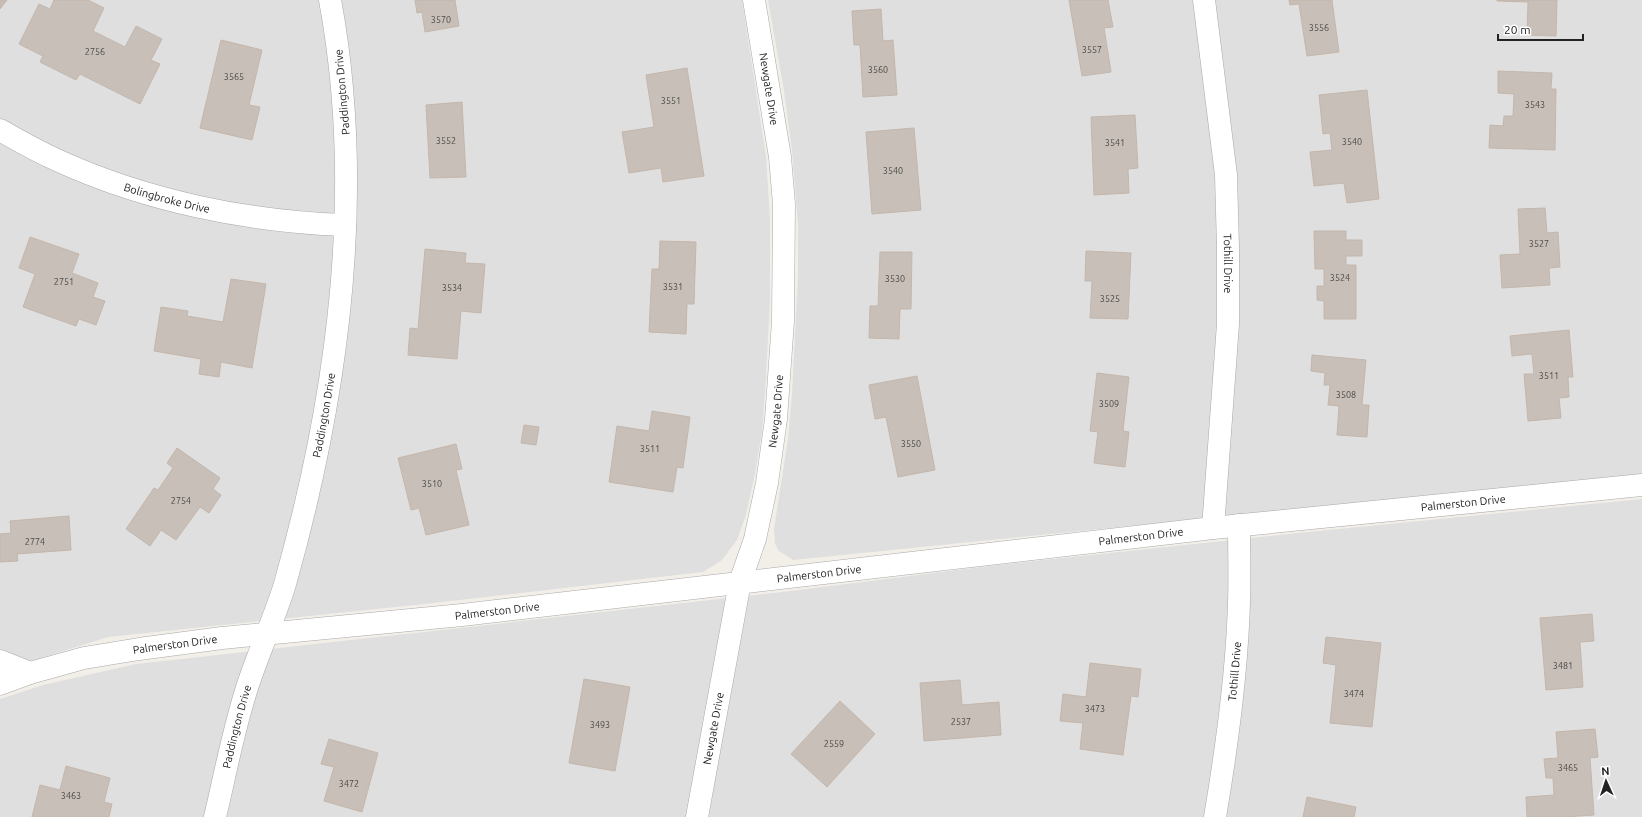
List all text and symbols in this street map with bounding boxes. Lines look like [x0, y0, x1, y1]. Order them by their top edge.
house number: 3570 [431, 15, 451, 25]
scale bar [1498, 16, 1583, 42]
house number: 3556 [1309, 23, 1329, 33]
text: 20 m [1504, 23, 1531, 36]
house number: 3557 [1082, 45, 1102, 55]
house number: 2756 [85, 47, 105, 57]
street label: Paddington Drive [332, 49, 352, 135]
street label: Newgate Drive [757, 52, 781, 126]
house number: 3560 [868, 65, 888, 75]
house number: 3565 [224, 72, 244, 82]
house number: 3551 [661, 96, 681, 106]
house number: 3543 [1525, 100, 1545, 110]
house number: 3552 [436, 136, 456, 146]
house number: 3540 [1342, 137, 1362, 147]
house number: 3541 [1105, 138, 1125, 148]
house number: 3540 [883, 166, 903, 176]
street label: Bolingbroke Drive [122, 181, 211, 215]
street label: Tothill Drive [1222, 234, 1234, 293]
house number: 3527 [1529, 239, 1549, 249]
house number: 3524 [1330, 273, 1350, 283]
house number: 3530 [885, 274, 905, 284]
house number: 2751 [54, 277, 74, 287]
house number: 3531 [663, 282, 683, 292]
house number: 3534 [442, 283, 462, 293]
house number: 3525 [1100, 294, 1120, 304]
house number: 3511 [1539, 371, 1559, 381]
street label: Paddington Drive [310, 372, 337, 459]
street label: Newgate Drive [766, 374, 785, 449]
house number: 3508 [1336, 390, 1356, 400]
house number: 3509 [1099, 399, 1119, 409]
house number: 3550 [901, 439, 921, 449]
house number: 3511 [640, 444, 660, 454]
house number: 3510 [422, 479, 442, 489]
street label: Palmerston Drive [1420, 493, 1506, 513]
house number: 2754 [171, 496, 191, 506]
street label: Palmerston Drive [1098, 525, 1184, 547]
house number: 2774 [25, 537, 45, 547]
street label: Palmerston Drive [776, 563, 862, 584]
street label: Palmerston Drive [454, 600, 540, 622]
street label: Palmerston Drive [132, 633, 218, 656]
street label: Tothill Drive [1226, 641, 1243, 702]
house number: 3481 [1553, 661, 1573, 671]
street label: Paddington Drive [220, 683, 254, 770]
house number: 3474 [1344, 689, 1364, 699]
street label: Newgate Drive [701, 691, 726, 766]
house number: 3473 [1085, 704, 1105, 714]
house number: 2537 [951, 717, 971, 727]
house number: 3493 [590, 720, 610, 730]
house number: 2559 [824, 739, 844, 749]
north arrow [1586, 761, 1626, 801]
house number: 3465 [1558, 763, 1578, 773]
text: N [1601, 765, 1610, 777]
house number: 3472 [339, 779, 359, 789]
house number: 3463 [61, 791, 81, 801]

